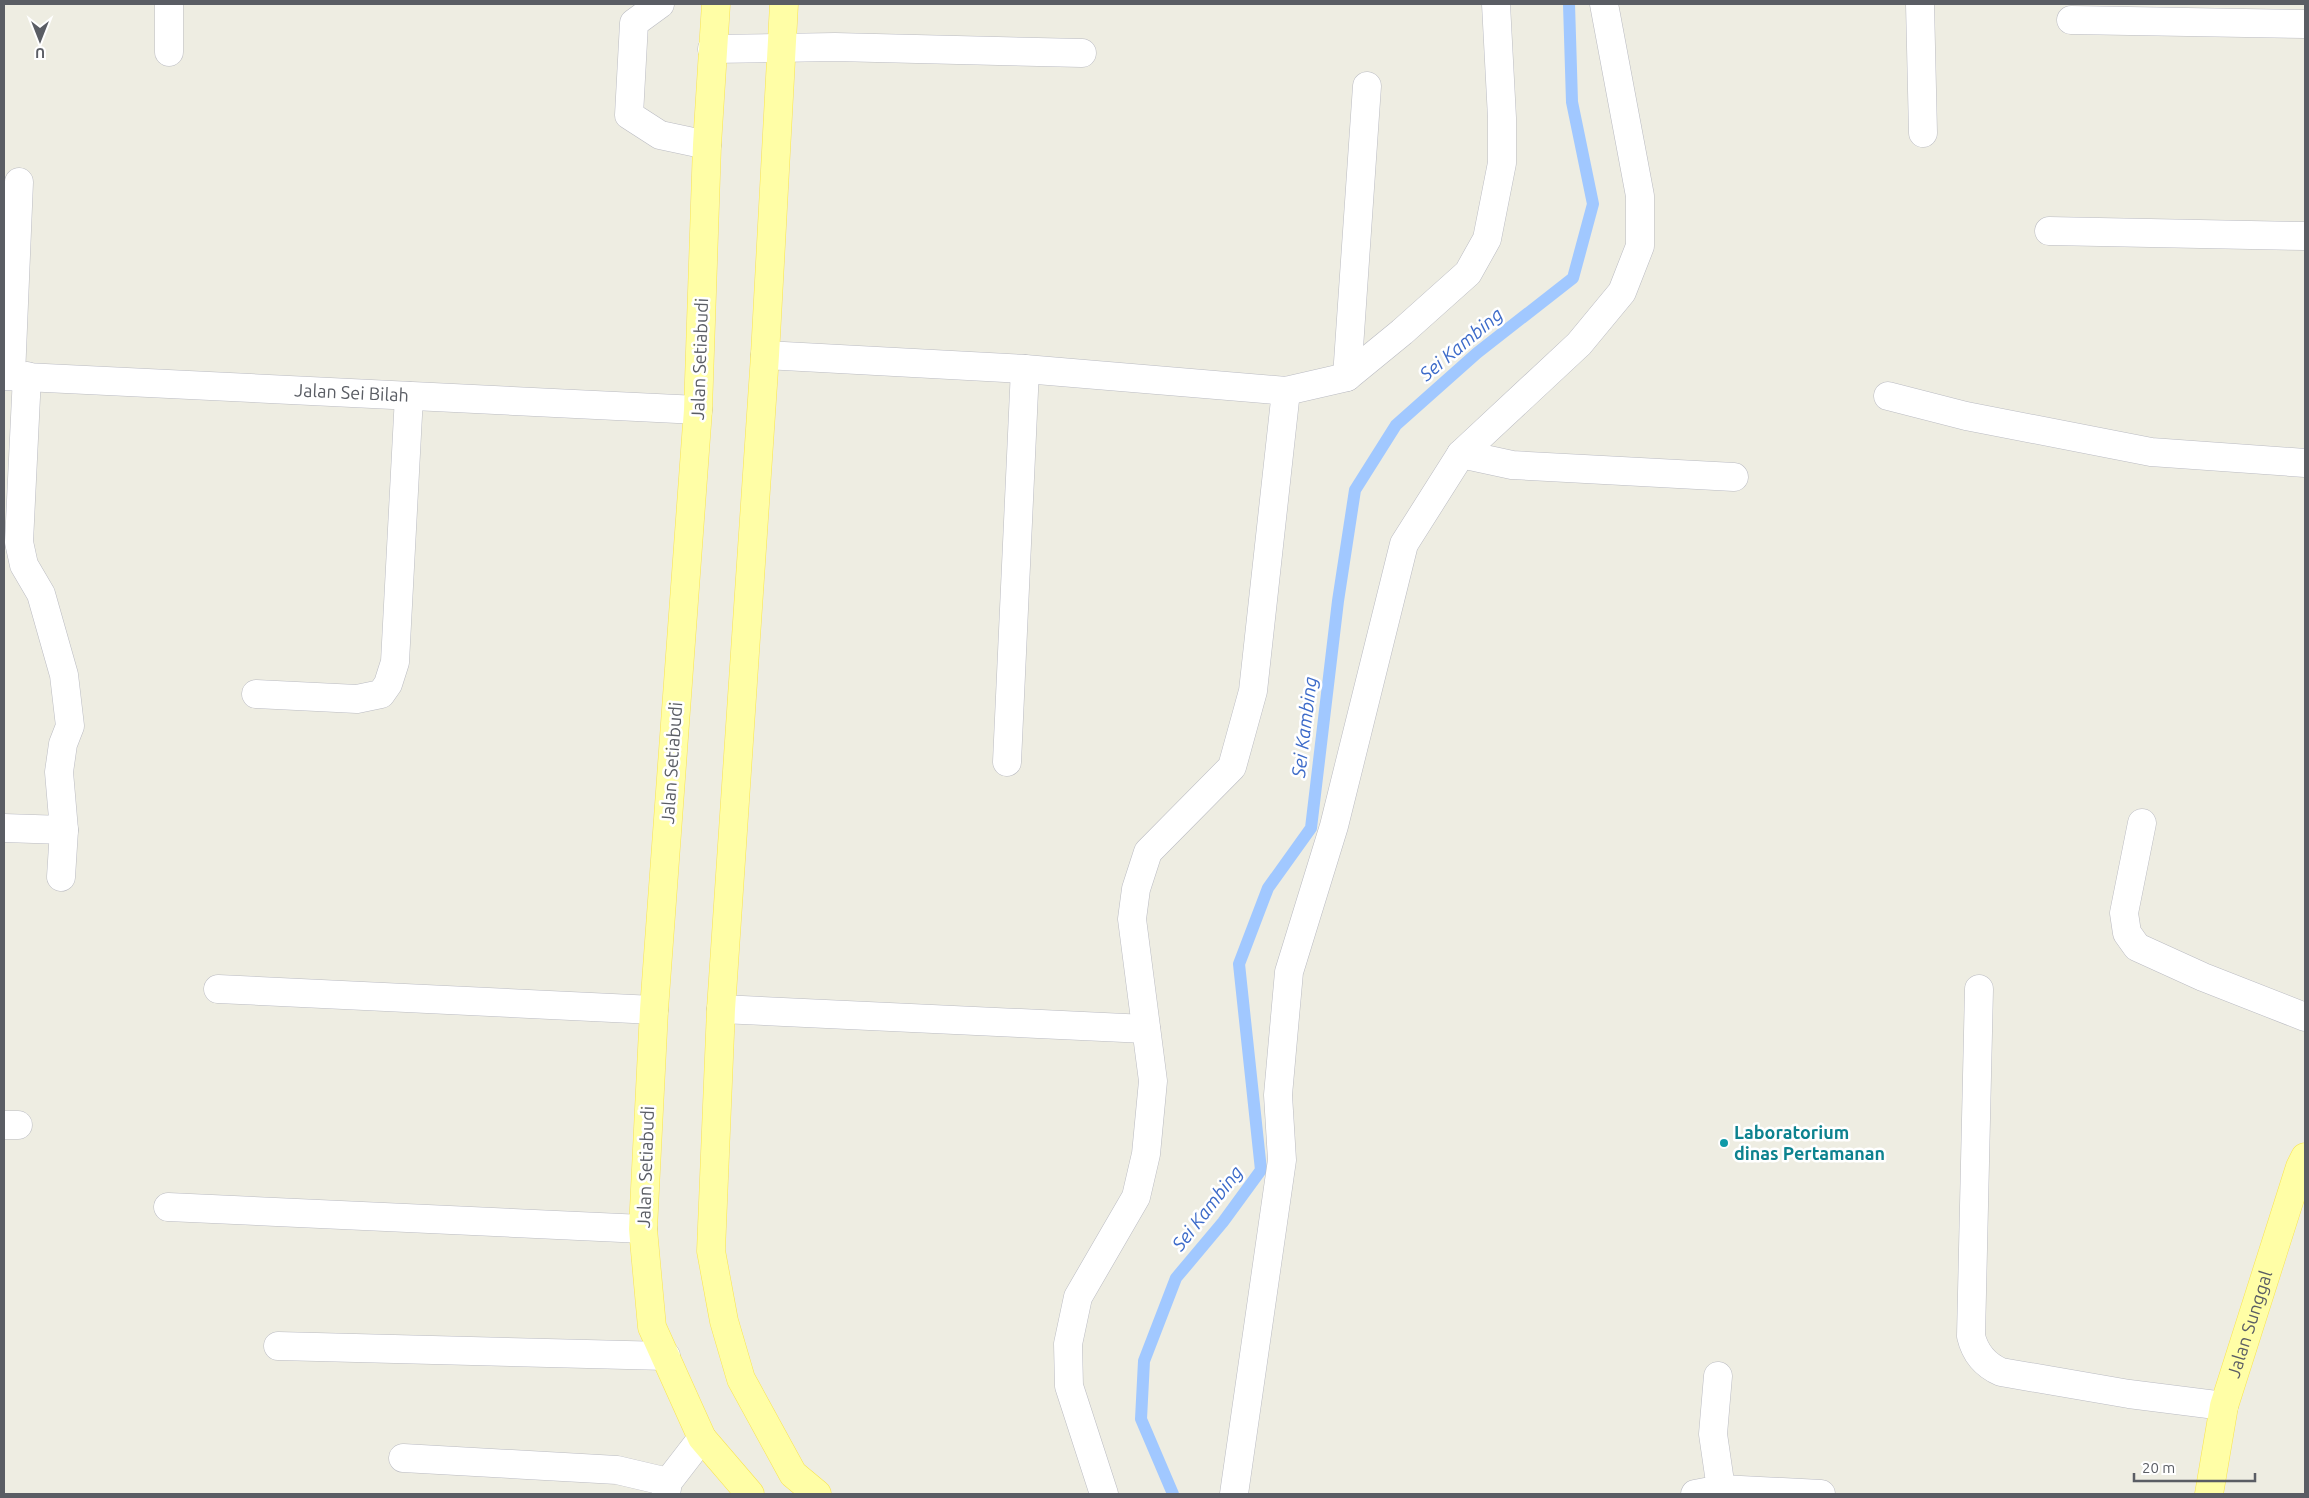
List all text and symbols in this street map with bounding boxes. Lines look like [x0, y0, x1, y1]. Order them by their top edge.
north arrow [15, 15, 65, 65]
text: U [35, 45, 45, 61]
street label: Jalan Setiabudi [687, 298, 711, 420]
water label: Sei Kambing [1414, 303, 1507, 386]
street label: Jalan Sei Bilah [294, 379, 409, 405]
water label: Sei Kambing [1287, 675, 1321, 780]
street label: Jalan Setiabudi [657, 701, 685, 825]
street label: Jalan Setiabudi [633, 1106, 657, 1228]
place label: Laboratorium dinas Pertamanan [1734, 1122, 1885, 1163]
marker: Laboratorium dinas Pertamanan [1718, 1137, 1730, 1149]
water label: Sei Kambing [1166, 1161, 1247, 1256]
street label: Jalan Sunggal [2223, 1268, 2276, 1380]
scale bar [2134, 1450, 2255, 1482]
text: 20 m [2142, 1459, 2175, 1476]

